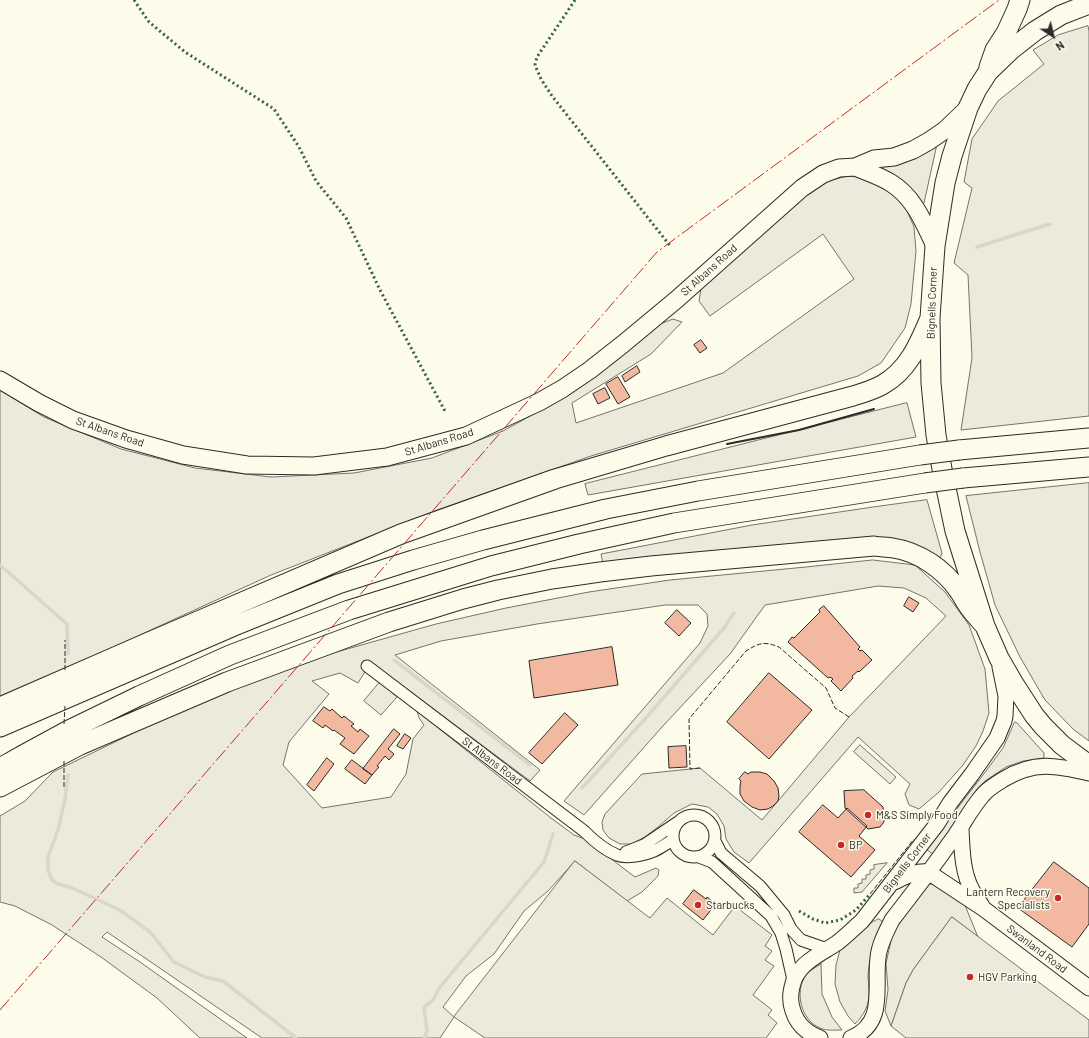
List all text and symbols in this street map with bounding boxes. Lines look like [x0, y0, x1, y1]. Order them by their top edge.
north arrow [1033, 16, 1073, 56]
text: N [1053, 39, 1067, 54]
street label: St Albans Road [678, 241, 740, 299]
street label: Bignells Corner [924, 267, 940, 339]
street label: St Albans Road [74, 414, 146, 450]
street label: St Albans Road [403, 425, 475, 459]
street label: St Albans Road [460, 734, 524, 788]
place label: M&S Simply Food [876, 808, 958, 822]
marker: M&S Simply Food [863, 810, 873, 820]
street label: Bignells Corner [880, 830, 934, 896]
place label: BP [849, 838, 862, 852]
marker: BP [836, 840, 846, 850]
place label: Lantern Recovery Specialists [966, 885, 1050, 911]
marker: Lantern Recovery Specialists [1053, 893, 1063, 903]
place label: Starbucks [706, 898, 754, 912]
marker: Starbucks [693, 900, 703, 910]
street label: Swanland Road [1004, 922, 1070, 976]
place label: HGV Parking [978, 970, 1037, 984]
marker: HGV Parking [965, 972, 975, 982]

